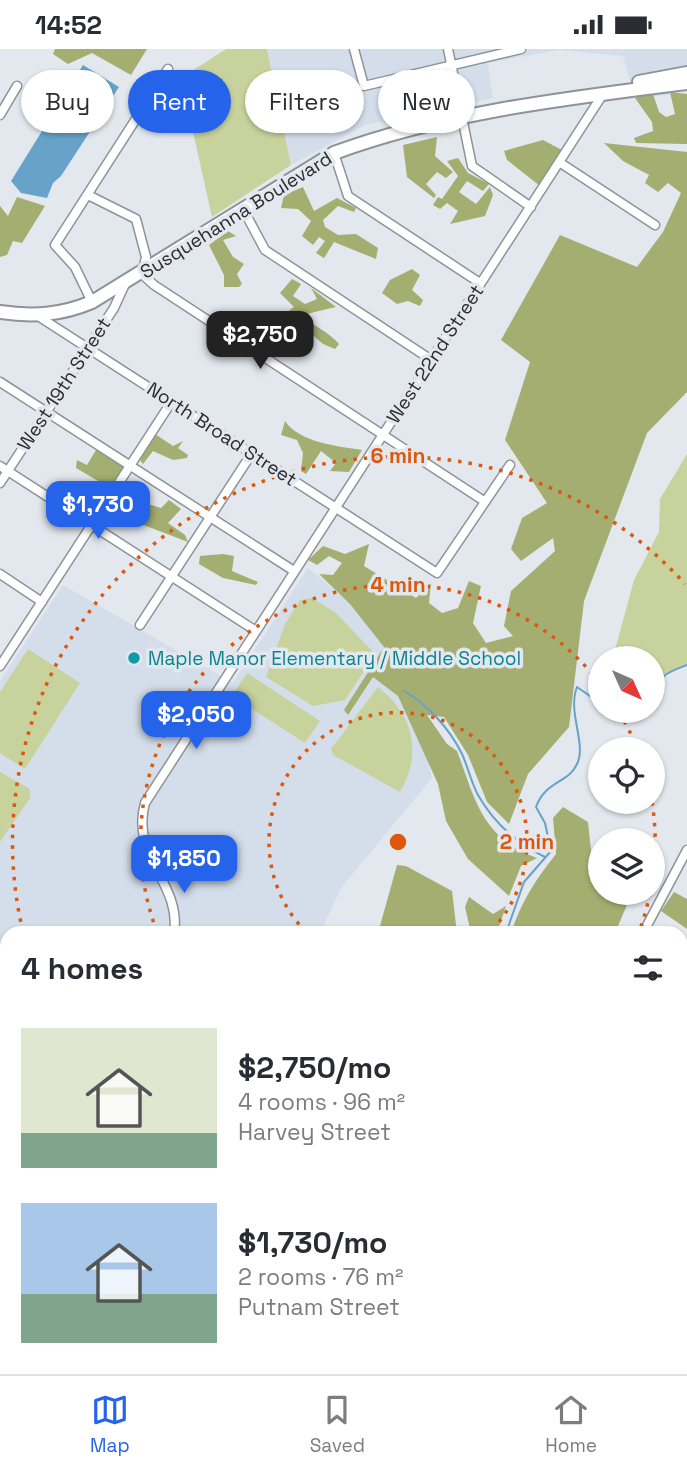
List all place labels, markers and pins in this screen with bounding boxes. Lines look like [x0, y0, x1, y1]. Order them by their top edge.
pin: $2,750 [203, 311, 317, 371]
pin: $1,730 [41, 482, 155, 541]
place label: Maple Manor Elementary / Middle School [148, 646, 521, 671]
marker: Maple Manor Elementary / Middle School [126, 650, 142, 666]
pin: $2,050 [139, 691, 253, 751]
centre of rings [386, 830, 410, 854]
pin: $1,850 [127, 835, 241, 895]

